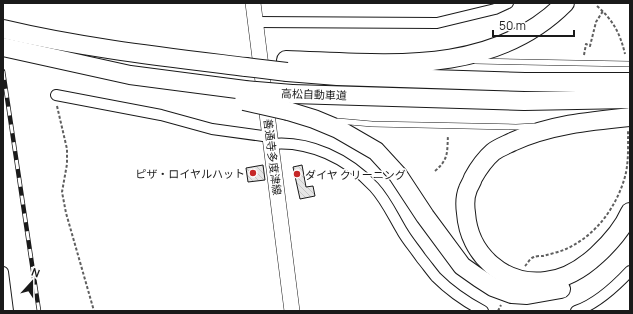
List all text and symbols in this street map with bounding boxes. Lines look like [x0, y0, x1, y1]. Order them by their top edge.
scale bar [493, 12, 574, 38]
text: 50 m [499, 17, 526, 34]
street label: 高松自動車道 [281, 85, 347, 103]
street label: 善通寺多度津線 [261, 118, 285, 196]
place label: ピザ・ロイヤルハット [135, 166, 245, 181]
place label: ダイヤ クリーニング [305, 167, 406, 182]
marker: ピザ・ロイヤルハット [248, 168, 258, 178]
marker: ダイヤ クリーニング [292, 169, 302, 179]
north arrow [12, 262, 52, 302]
text: N [29, 264, 42, 281]

